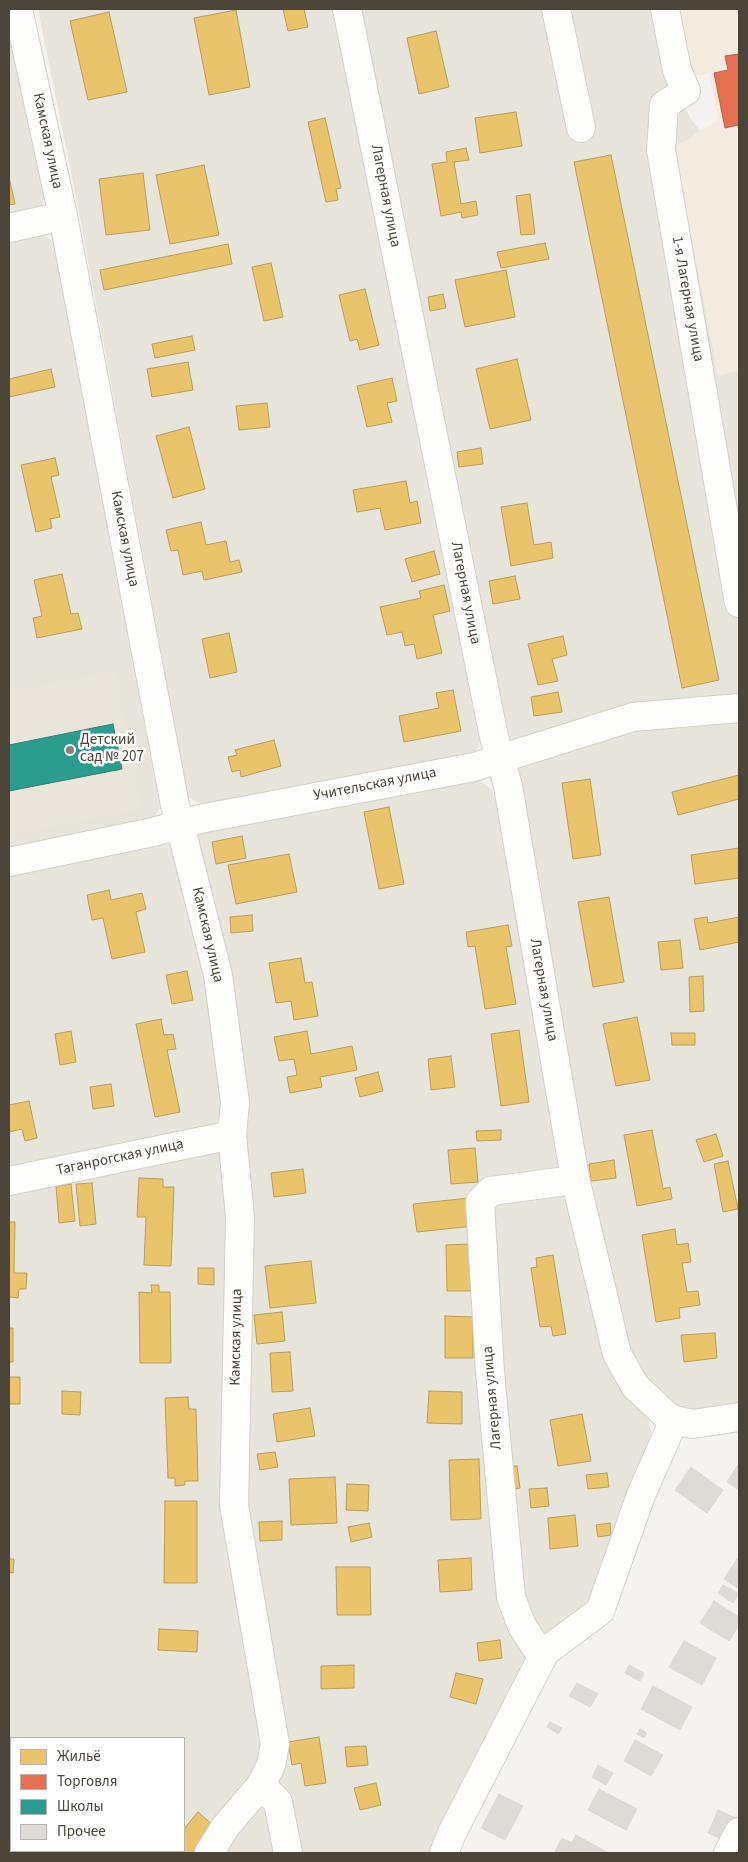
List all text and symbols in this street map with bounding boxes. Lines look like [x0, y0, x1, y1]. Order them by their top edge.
street label: Камская улица [28, 91, 66, 191]
street label: Лагерная улица [366, 143, 404, 249]
street label: 1-я Лагерная улица [667, 235, 707, 363]
street label: Камская улица [106, 489, 142, 589]
street label: Лагерная улица [446, 540, 484, 646]
place label: Детский сад № 207 [80, 732, 144, 767]
marker: Детский сад № 207 [64, 744, 76, 756]
street label: Учительская улица [312, 764, 438, 806]
street label: Камская улица [187, 885, 227, 985]
street label: Лагерная улица [525, 937, 561, 1043]
street label: Таганрогская улица [55, 1136, 185, 1180]
street label: Камская улица [227, 1288, 247, 1386]
street label: Лагерная улица [479, 1345, 507, 1451]
legend [10, 1737, 185, 1852]
text: Жильё [57, 1746, 101, 1767]
text: Торговля [57, 1771, 117, 1792]
text: Школы [57, 1796, 104, 1817]
text: Прочее [57, 1821, 106, 1842]

